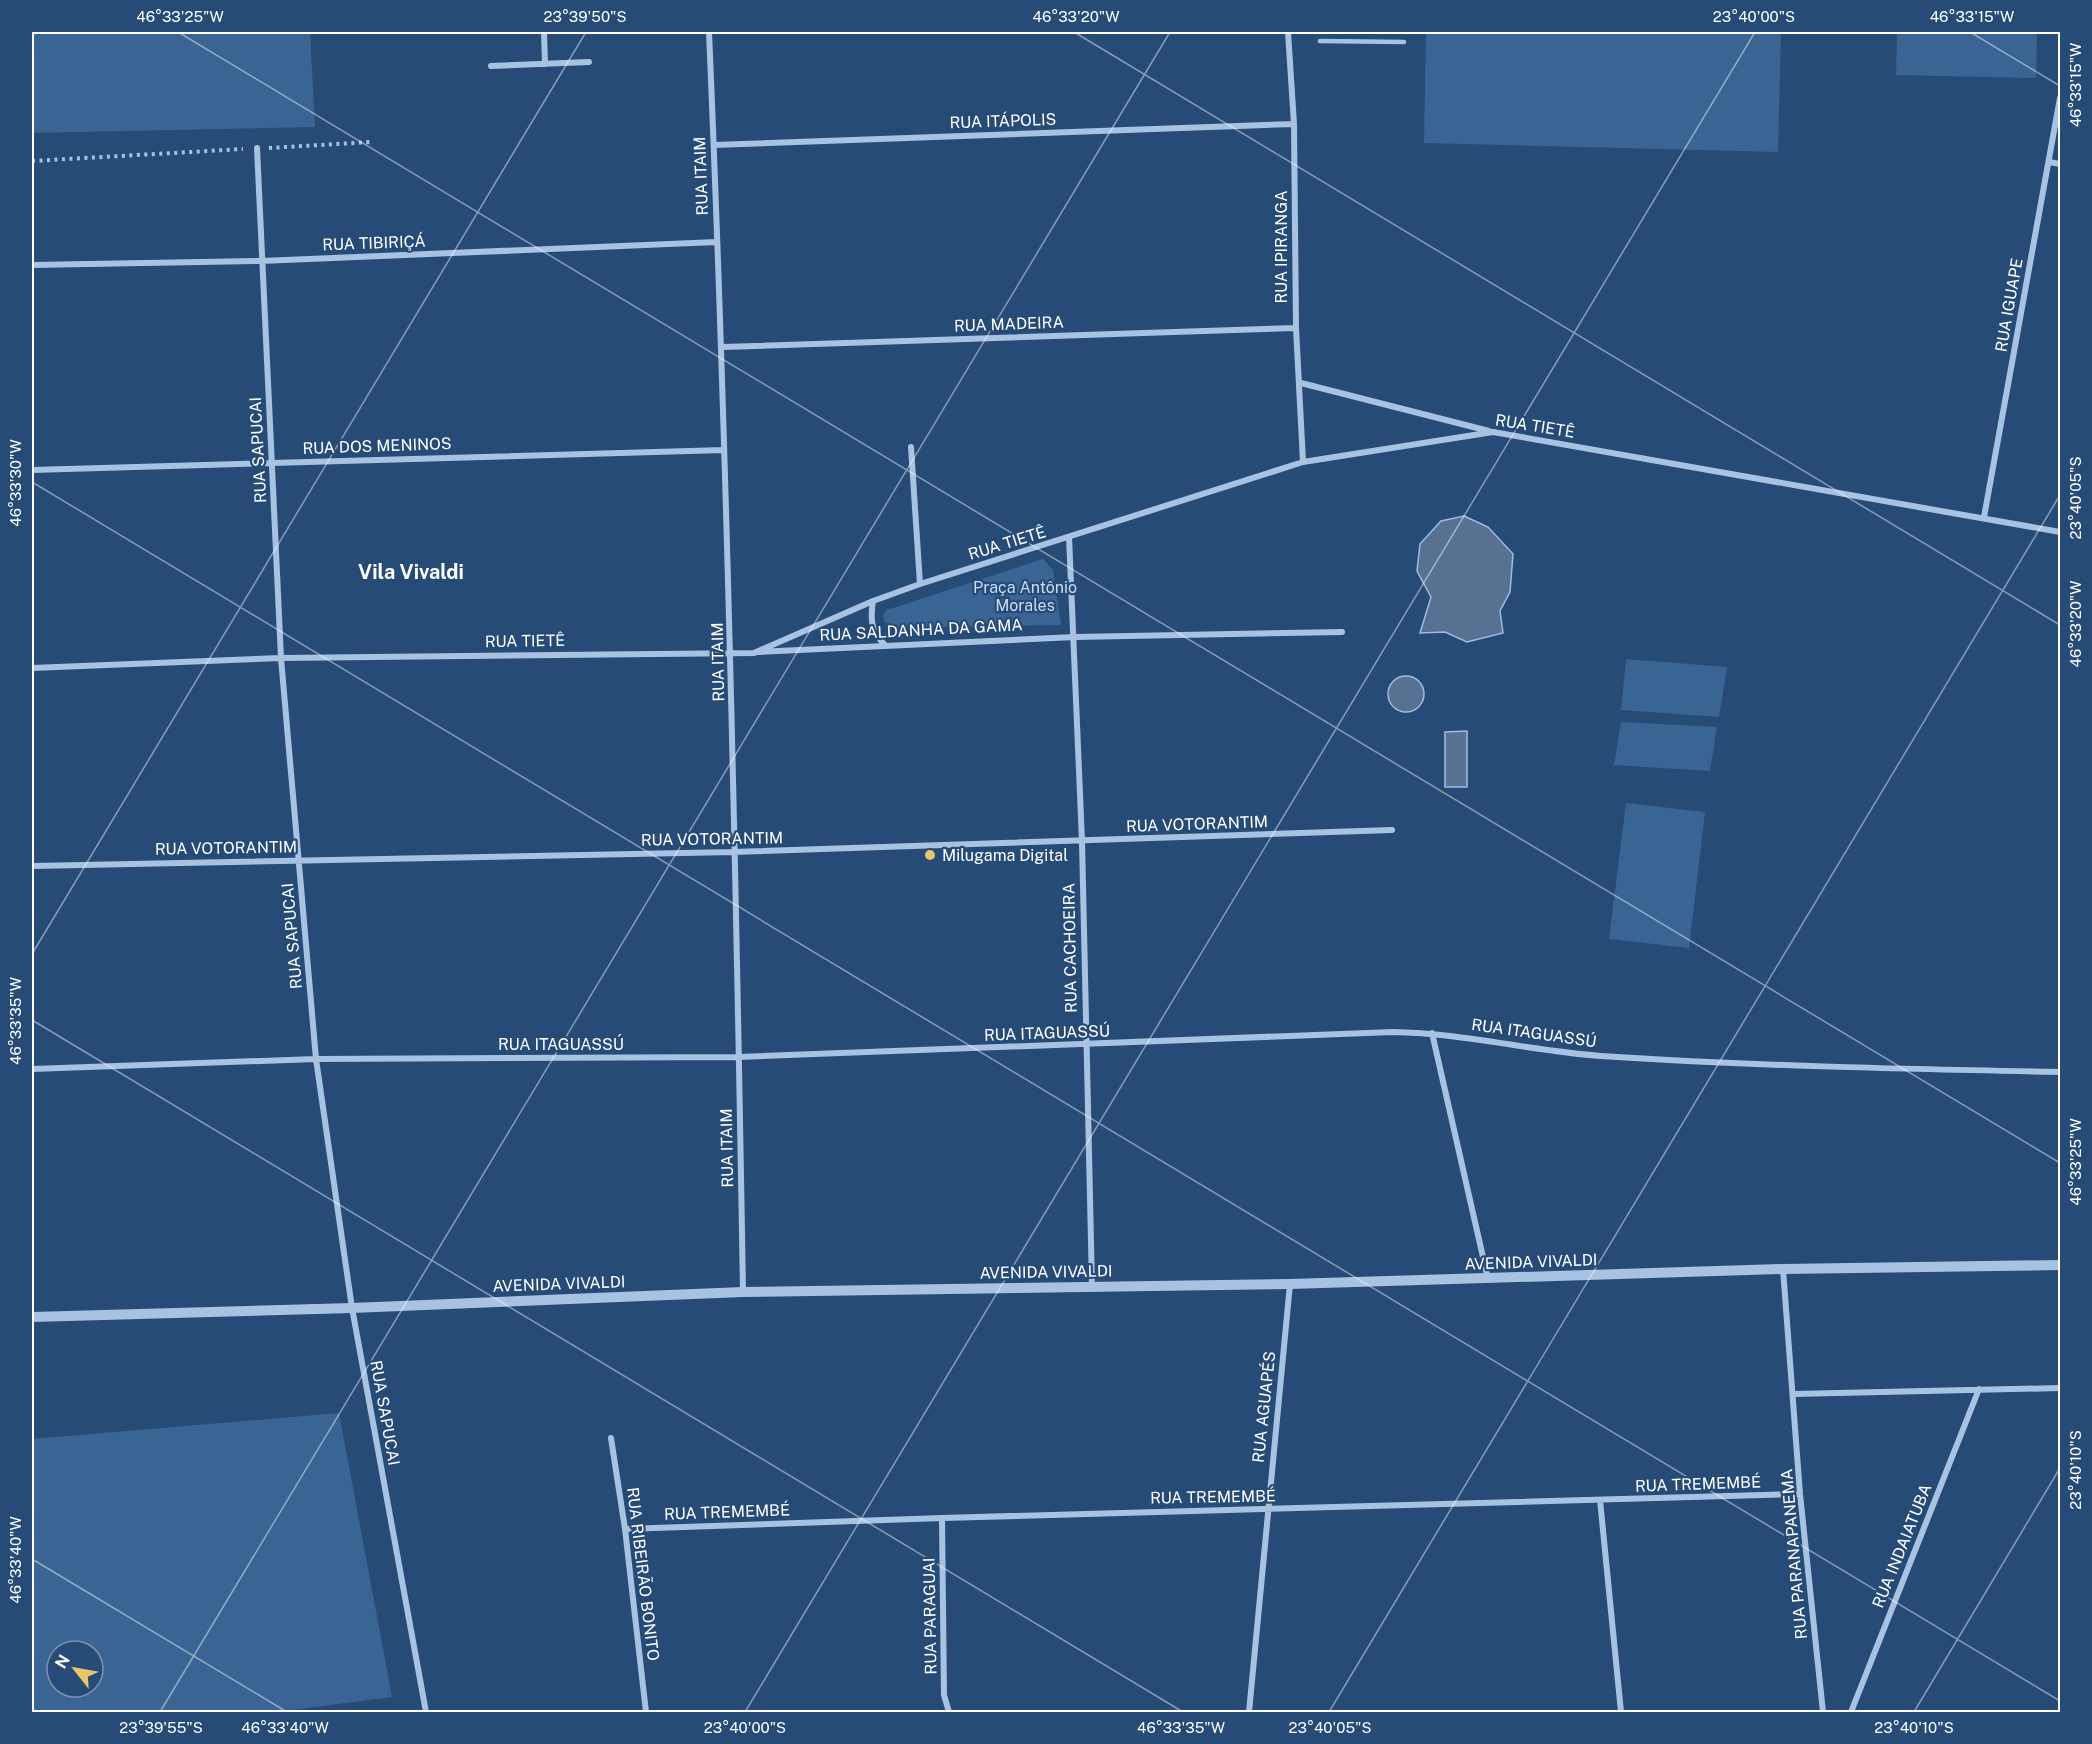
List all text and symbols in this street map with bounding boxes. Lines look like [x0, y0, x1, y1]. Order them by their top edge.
text: 46°33'25"W [136, 8, 224, 25]
text: 23°39'50"S [544, 8, 627, 25]
text: 46°33'20"W [1032, 8, 1120, 25]
text: 23°40'00"S [1713, 8, 1795, 25]
text: 46°33'15"W [1930, 8, 2014, 25]
text: 46°33'15"W [2067, 43, 2084, 127]
street label: RUA ITÁPOLIS [949, 109, 1057, 132]
street label: RUA ITAIM [690, 136, 712, 216]
street label: RUA IPIRANGA [1272, 190, 1291, 304]
street label: RUA TIBIRIÇÁ [322, 231, 426, 254]
street label: RUA IGUAPE [1991, 257, 2027, 353]
street label: RUA MADEIRA [954, 313, 1064, 335]
street label: RUA SAPUCAI [246, 396, 270, 504]
street label: RUA TIETÊ [1494, 409, 1576, 442]
street label: RUA DOS MENINOS [302, 434, 452, 458]
text: 46°33'30"W [7, 439, 24, 527]
text: 23°40'05"S [2067, 457, 2084, 539]
street label: RUA TIETÊ [966, 521, 1048, 564]
district label: Vila Vivaldi [358, 560, 464, 584]
park label: Praça Antônio Morales [973, 578, 1077, 615]
text: 46°33'20"W [2067, 580, 2084, 668]
street label: RUA SALDANHA DA GAMA [819, 615, 1023, 645]
street label: RUA ITAIM [708, 622, 728, 702]
street label: RUA TIETÊ [485, 630, 565, 651]
street label: RUA VOTORANTIM [1126, 812, 1268, 836]
street label: RUA VOTORANTIM [641, 828, 783, 850]
street label: RUA VOTORANTIM [155, 837, 297, 859]
place label: Milugama Digital [942, 846, 1068, 865]
marker: Milugama Digital [923, 848, 937, 862]
street label: RUA SAPUCAI [278, 882, 306, 990]
street label: RUA CACHOEIRA [1059, 883, 1081, 1013]
text: 46°33'35"W [7, 977, 24, 1065]
street label: RUA ITAGUASSÚ [1470, 1014, 1598, 1051]
street label: RUA ITAGUASSÚ [984, 1020, 1110, 1045]
street label: RUA ITAGUASSÚ [498, 1034, 624, 1054]
street label: RUA ITAIM [717, 1108, 737, 1188]
text: 46°33'25"W [2067, 1118, 2084, 1206]
street label: AVENIDA VIVALDI [1464, 1250, 1598, 1274]
street label: AVENIDA VIVALDI [979, 1261, 1113, 1283]
street label: AVENIDA VIVALDI [492, 1272, 626, 1296]
street label: RUA AGUAPÉS [1248, 1350, 1279, 1464]
street label: RUA SAPUCAI [366, 1359, 404, 1467]
text: 23°40'10"S [2067, 1430, 2084, 1510]
street label: RUA PARANAPANEMA [1777, 1468, 1811, 1640]
street label: RUA TREMEMBÉ [1635, 1471, 1761, 1496]
street label: RUA INDAIATUBA [1868, 1481, 1936, 1611]
street label: RUA TREMEMBÉ [1150, 1485, 1276, 1508]
street label: RUA RIBEIRÃO BONITO [623, 1486, 664, 1662]
street label: RUA TREMEMBÉ [664, 1499, 790, 1524]
text: 46°33'40"W [7, 1516, 24, 1604]
street label: RUA PARAGUAI [919, 1557, 941, 1675]
north arrow [45, 1639, 105, 1699]
text: N [51, 1651, 74, 1672]
text: 23°39'55"S [119, 1719, 203, 1736]
text: 46°33'40"W [241, 1719, 329, 1736]
text: 23°40'00"S [704, 1719, 786, 1736]
text: 46°33'35"W [1137, 1719, 1225, 1736]
text: 23°40'05"S [1289, 1719, 1371, 1736]
text: 23°40'10"S [1874, 1719, 1954, 1736]

